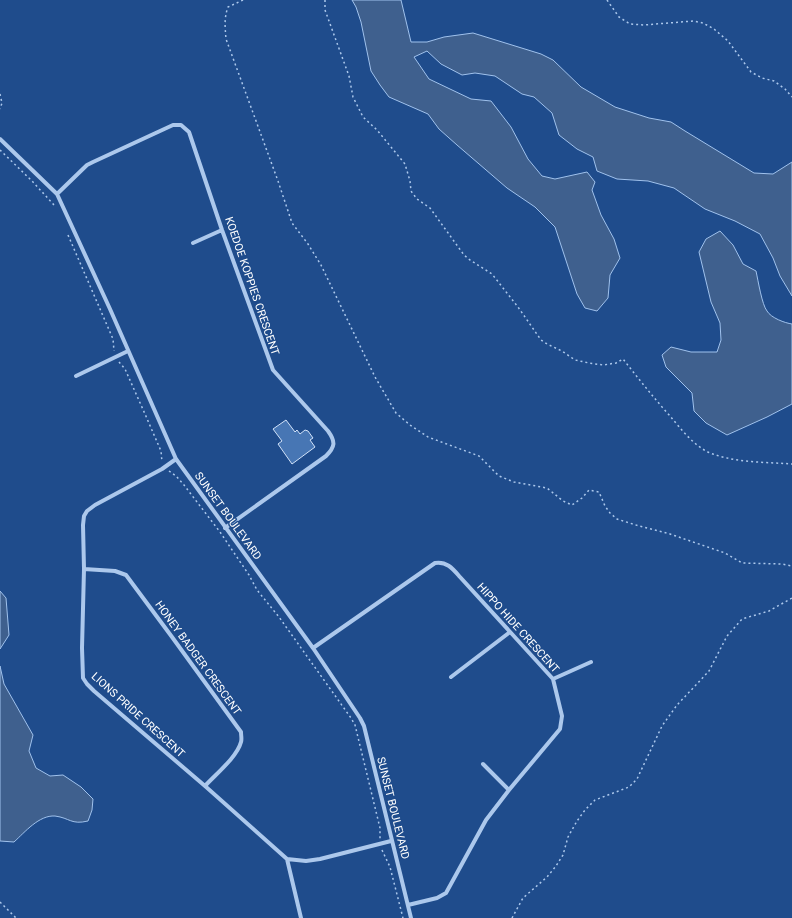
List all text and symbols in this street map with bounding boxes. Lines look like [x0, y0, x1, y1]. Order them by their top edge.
street label: KOEDOE KOPPIES CRESCENT [222, 215, 282, 357]
street label: SUNSET BOULEVARD [192, 470, 264, 562]
street label: HIPPO HIDE CRESCENT [474, 580, 562, 676]
street label: HONEY BADGER CRESCENT [152, 598, 244, 718]
street label: LIONS PRIDE CRESCENT [89, 670, 188, 761]
street label: SUNSET BOULEVARD [374, 755, 412, 861]

